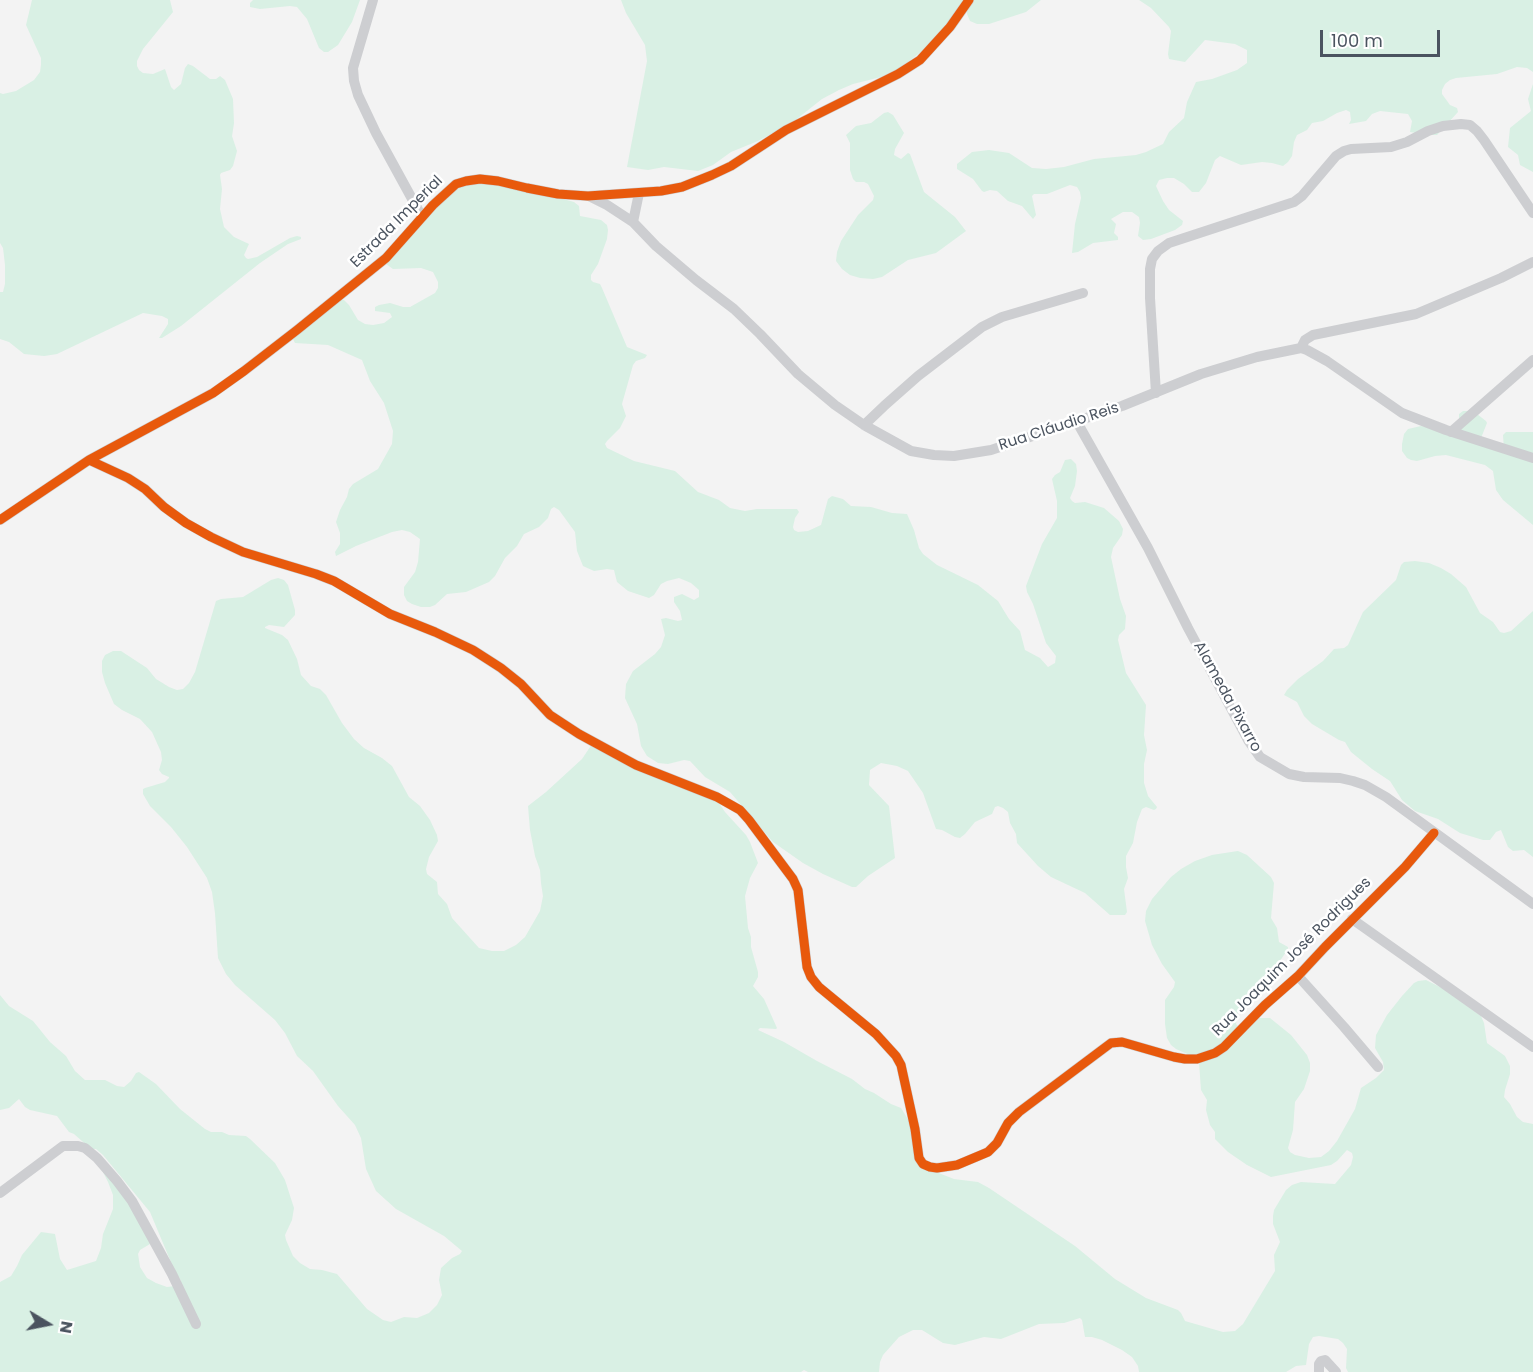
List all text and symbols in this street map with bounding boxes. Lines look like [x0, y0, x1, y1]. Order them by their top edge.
scale bar [1323, 18, 1443, 56]
text: 100 m [1331, 28, 1383, 53]
street label: Estrada Imperial [347, 172, 447, 272]
street label: Rua Cláudio Reis [997, 399, 1121, 455]
street label: Alameda Pixarro [1189, 639, 1265, 755]
street label: Rua Joaquim José Rodrigues [1209, 874, 1375, 1040]
north arrow [18, 1294, 78, 1354]
text: N [54, 1319, 79, 1335]

